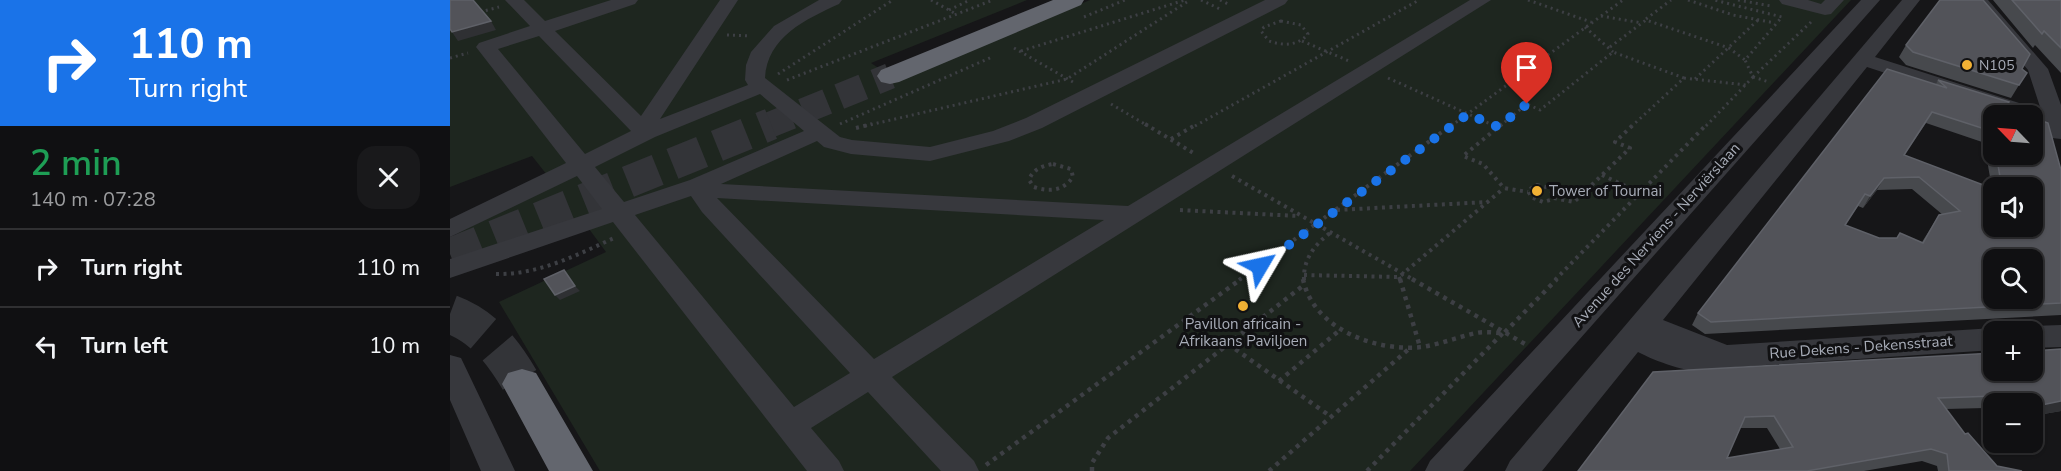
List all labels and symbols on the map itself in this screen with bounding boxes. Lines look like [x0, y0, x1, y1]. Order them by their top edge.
pin [1501, 42, 1552, 104]
place label: N105 [1979, 56, 2015, 75]
marker: N105 [1960, 58, 1974, 72]
north arrow [1983, 105, 2043, 165]
street label: Avenue des Nerviens - Nerviërslaan [1568, 138, 1744, 332]
place label: Tower of Tournai [1549, 181, 1662, 201]
marker: Tower of Tournai [1530, 184, 1544, 198]
position arrow [1228, 234, 1292, 298]
marker: Pavillon africain - Afrikaans Paviljoen [1236, 299, 1250, 313]
place label: Pavillon africain - Afrikaans Paviljoen [1179, 314, 1307, 351]
street label: Rue Dekens - Dekensstraat [1769, 331, 1954, 363]

